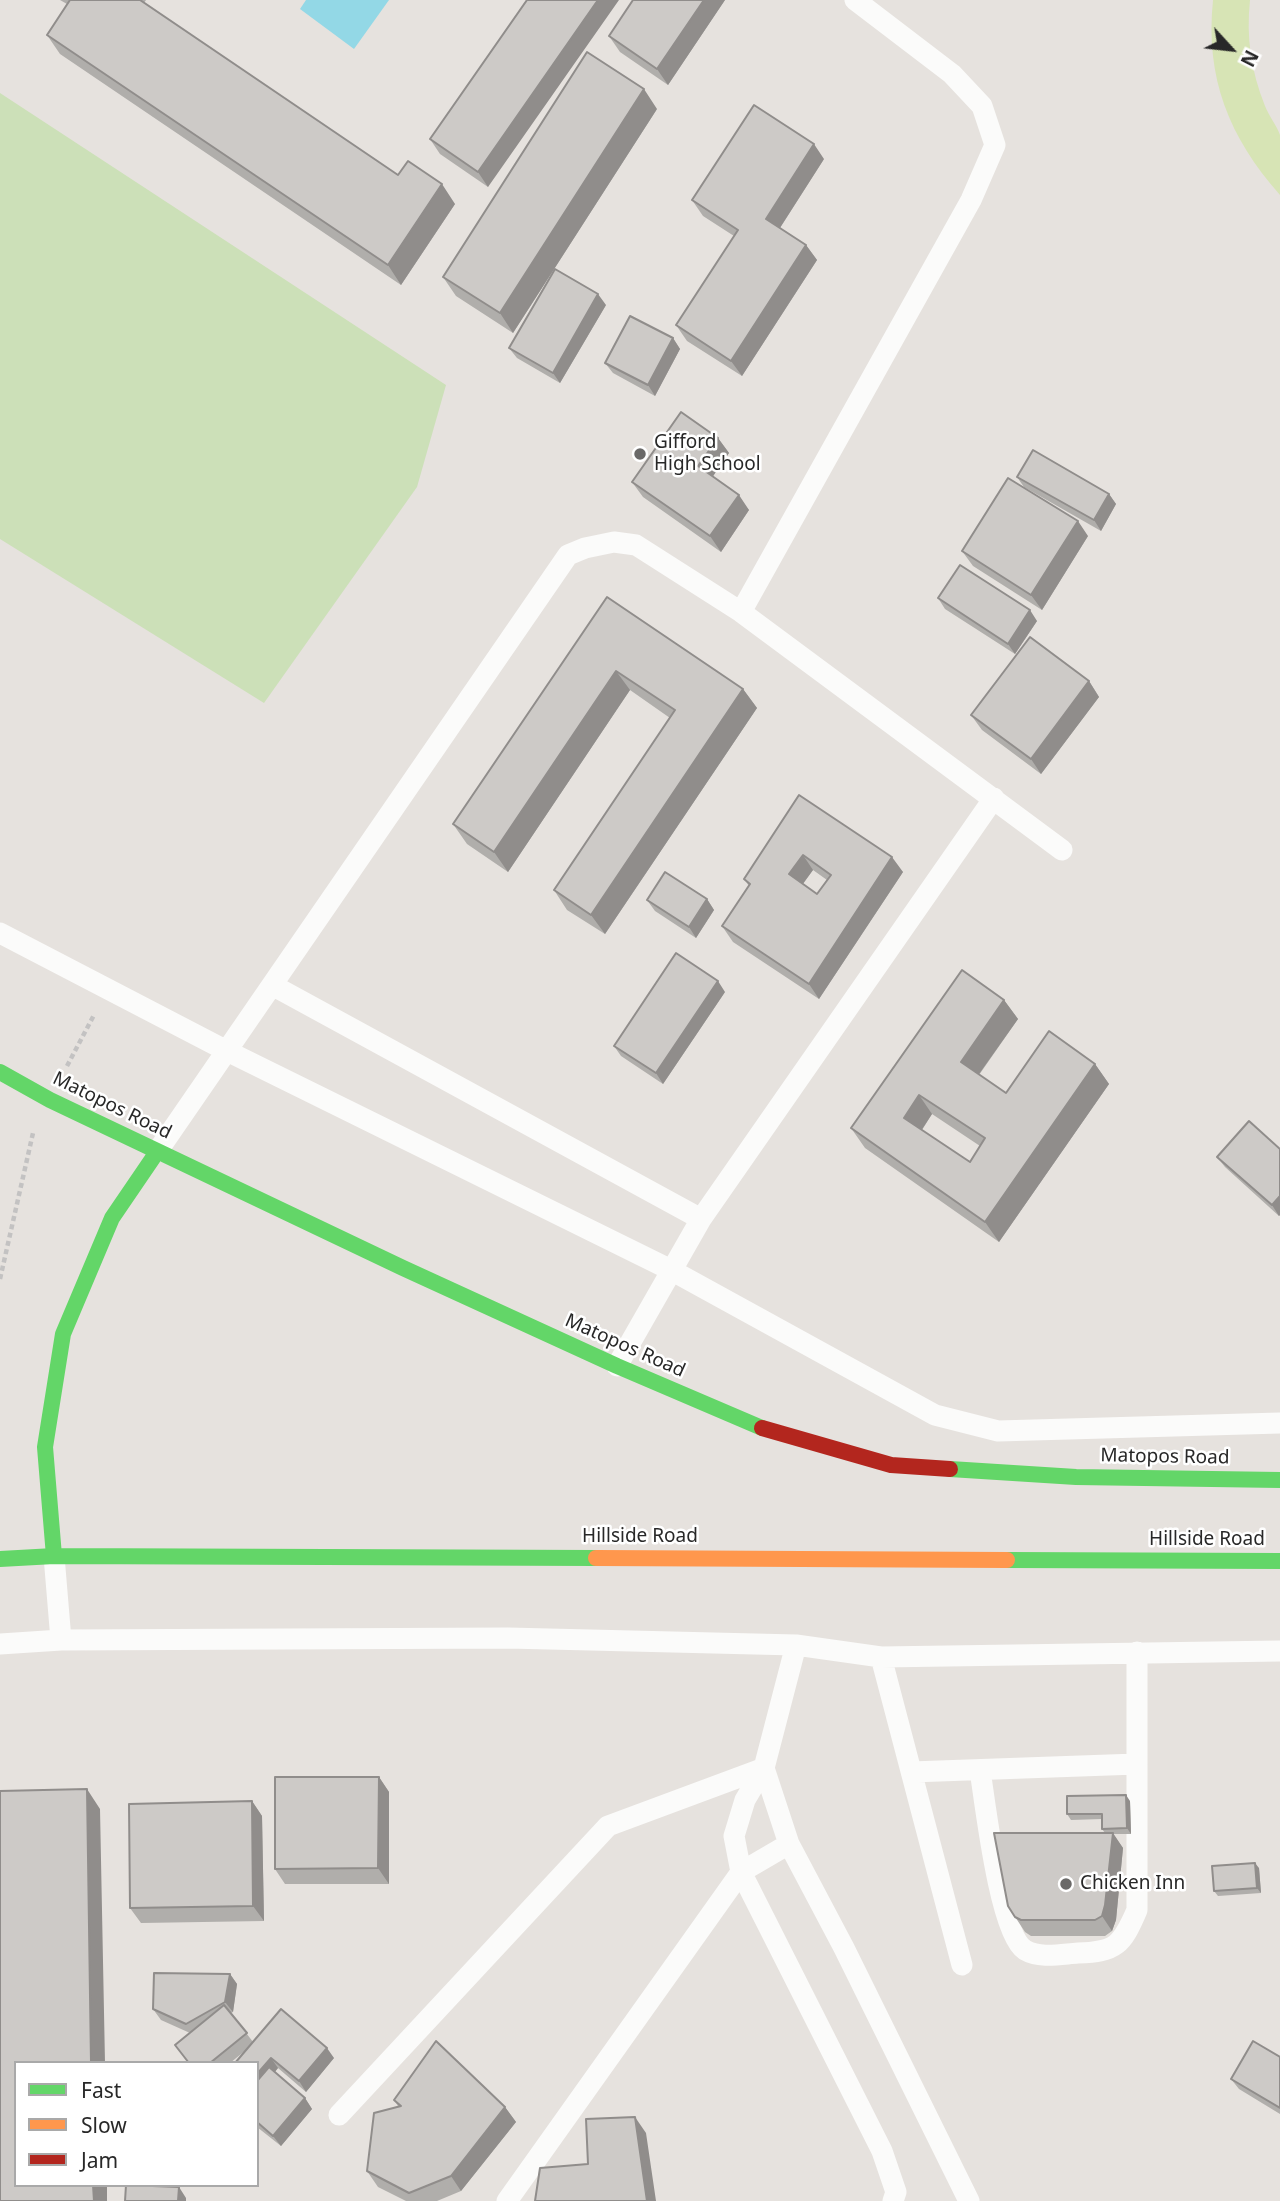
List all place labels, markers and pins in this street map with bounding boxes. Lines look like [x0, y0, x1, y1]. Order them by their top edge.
place label: Gifford High School [654, 432, 761, 476]
marker: Gifford High School [632, 446, 648, 462]
place label: Chicken Inn [1080, 1873, 1185, 1895]
marker: Chicken Inn [1058, 1876, 1074, 1892]

